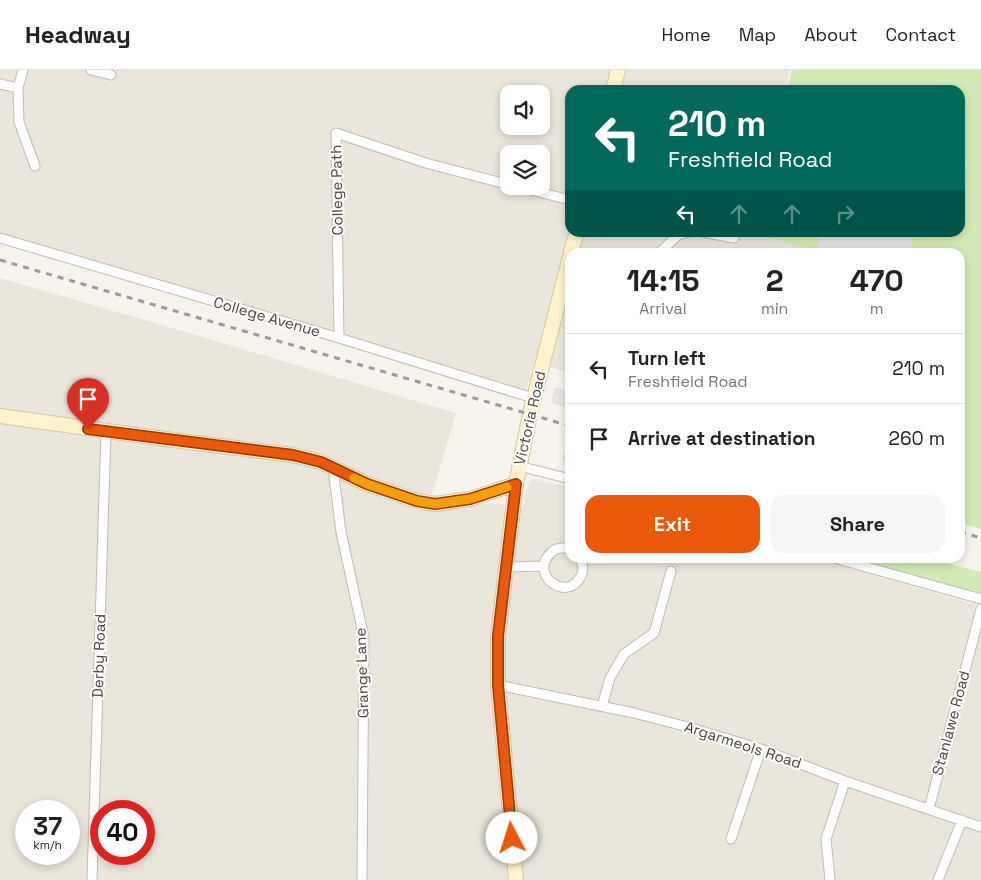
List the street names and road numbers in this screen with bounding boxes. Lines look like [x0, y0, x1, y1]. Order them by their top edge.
street label: College Path [326, 145, 347, 235]
street label: College Avenue [212, 292, 323, 341]
street label: Victoria Road [509, 369, 550, 467]
street label: Derby Road [88, 614, 109, 698]
street label: Grange Lane [350, 627, 373, 719]
street label: Stanlawe Road [927, 669, 974, 777]
street label: Argarmeols Road [682, 717, 804, 772]

